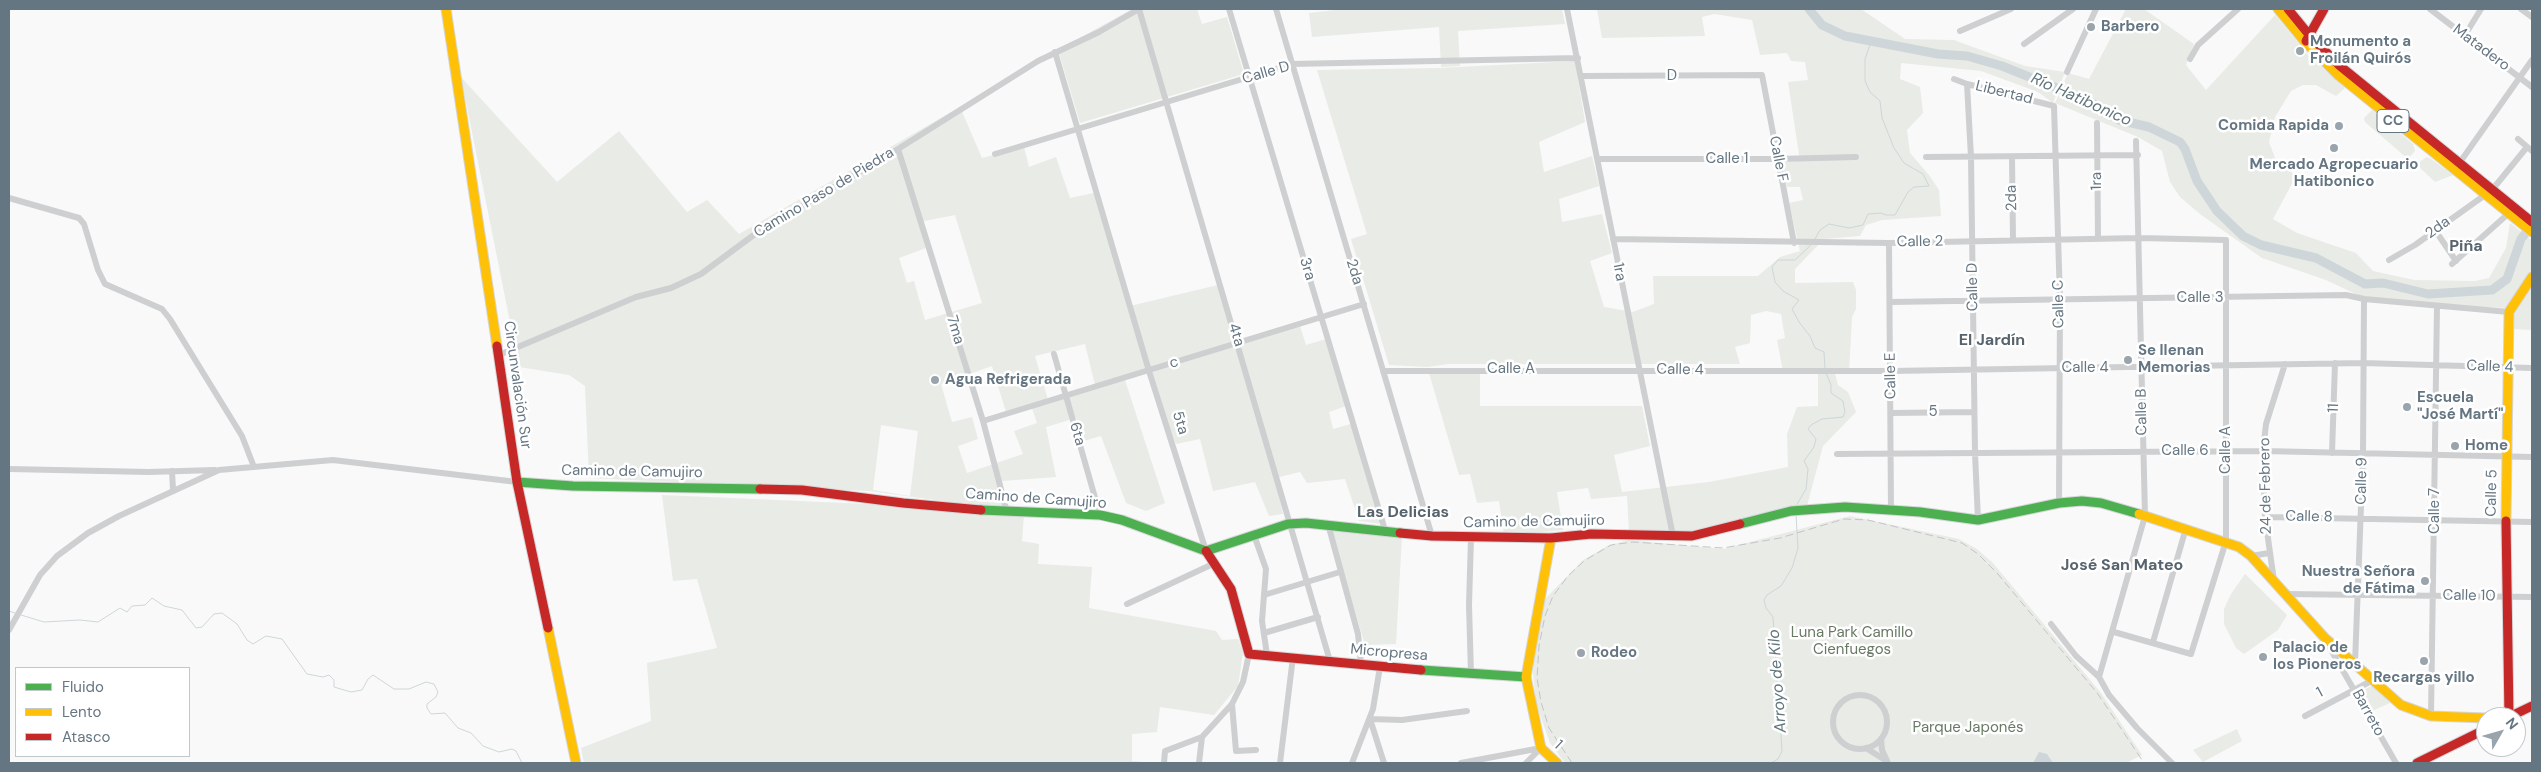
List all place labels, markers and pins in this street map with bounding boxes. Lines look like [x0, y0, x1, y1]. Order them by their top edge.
place label: Barbero [2101, 18, 2160, 36]
marker: Barbero [2085, 21, 2097, 33]
place label: Monumento a Froilán Quirós [2310, 33, 2411, 68]
marker: Monumento a Froilán Quirós [2294, 45, 2306, 57]
place label: Comida Rapida [2218, 117, 2329, 135]
marker: Comida Rapida [2333, 120, 2345, 132]
marker: Mercado Agropecuario Hatibonico [2328, 142, 2340, 154]
place label: Mercado Agropecuario Hatibonico [2250, 156, 2418, 191]
place label: Se llenan Memorias [2138, 342, 2211, 377]
marker: Se llenan Memorias [2122, 354, 2134, 366]
place label: Agua Refrigerada [945, 371, 1071, 389]
marker: Agua Refrigerada [929, 374, 941, 386]
place label: Escuela "José Martí" [2417, 389, 2503, 424]
marker: Escuela "José Martí" [2401, 401, 2413, 413]
place label: Home [2465, 437, 2508, 455]
marker: Home [2449, 440, 2461, 452]
place label: Nuestra Señora de Fátima [2302, 563, 2415, 598]
marker: Nuestra Señora de Fátima [2419, 575, 2431, 587]
place label: Palacio de los Pioneros [2273, 639, 2362, 674]
place label: Rodeo [1591, 644, 1637, 662]
marker: Rodeo [1575, 647, 1587, 659]
marker: Palacio de los Pioneros [2257, 651, 2269, 663]
marker: Recargas yillo [2418, 655, 2430, 667]
place label: Recargas yillo [2373, 669, 2475, 687]

